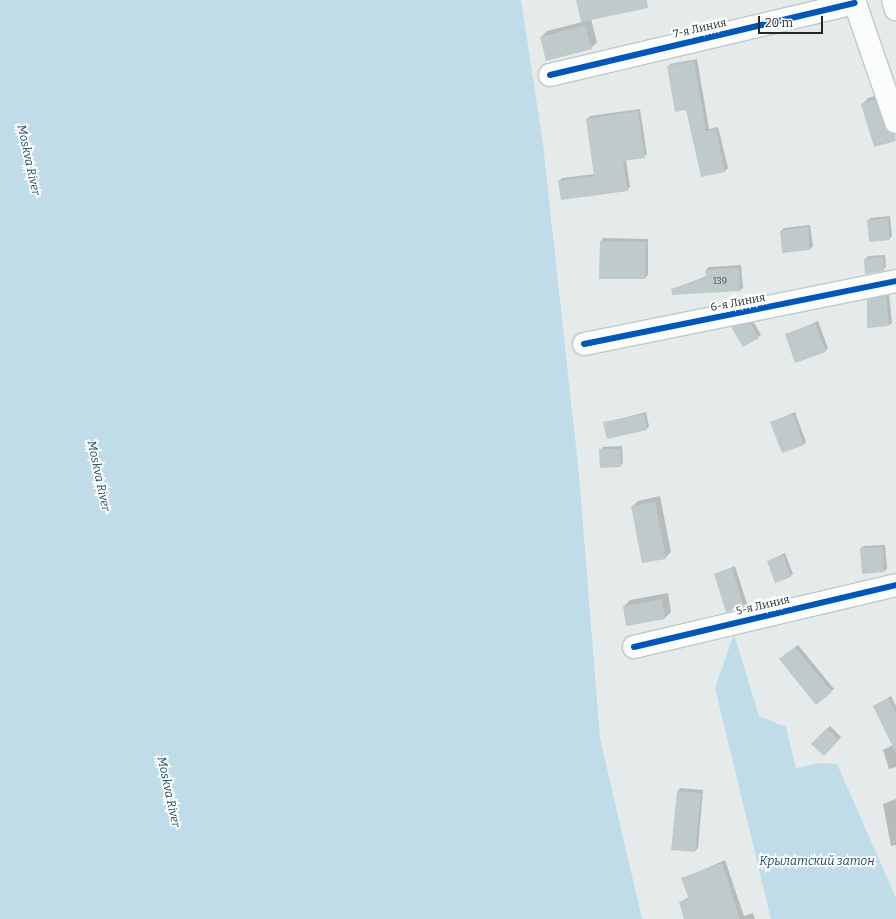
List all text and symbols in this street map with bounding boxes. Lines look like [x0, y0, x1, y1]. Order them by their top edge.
scale bar [760, 8, 825, 34]
street label: 7-я Линия [672, 16, 728, 42]
text: 20 m [765, 16, 793, 30]
water label: Moskva River [14, 123, 42, 197]
house number: 139 [713, 276, 727, 286]
street label: 6-я Линия [710, 291, 766, 315]
water label: Moskva River [84, 439, 112, 513]
street label: 5-я Линия [735, 593, 791, 619]
water label: Moskva River [154, 755, 182, 829]
water label: Крылатский затон [759, 855, 875, 869]

